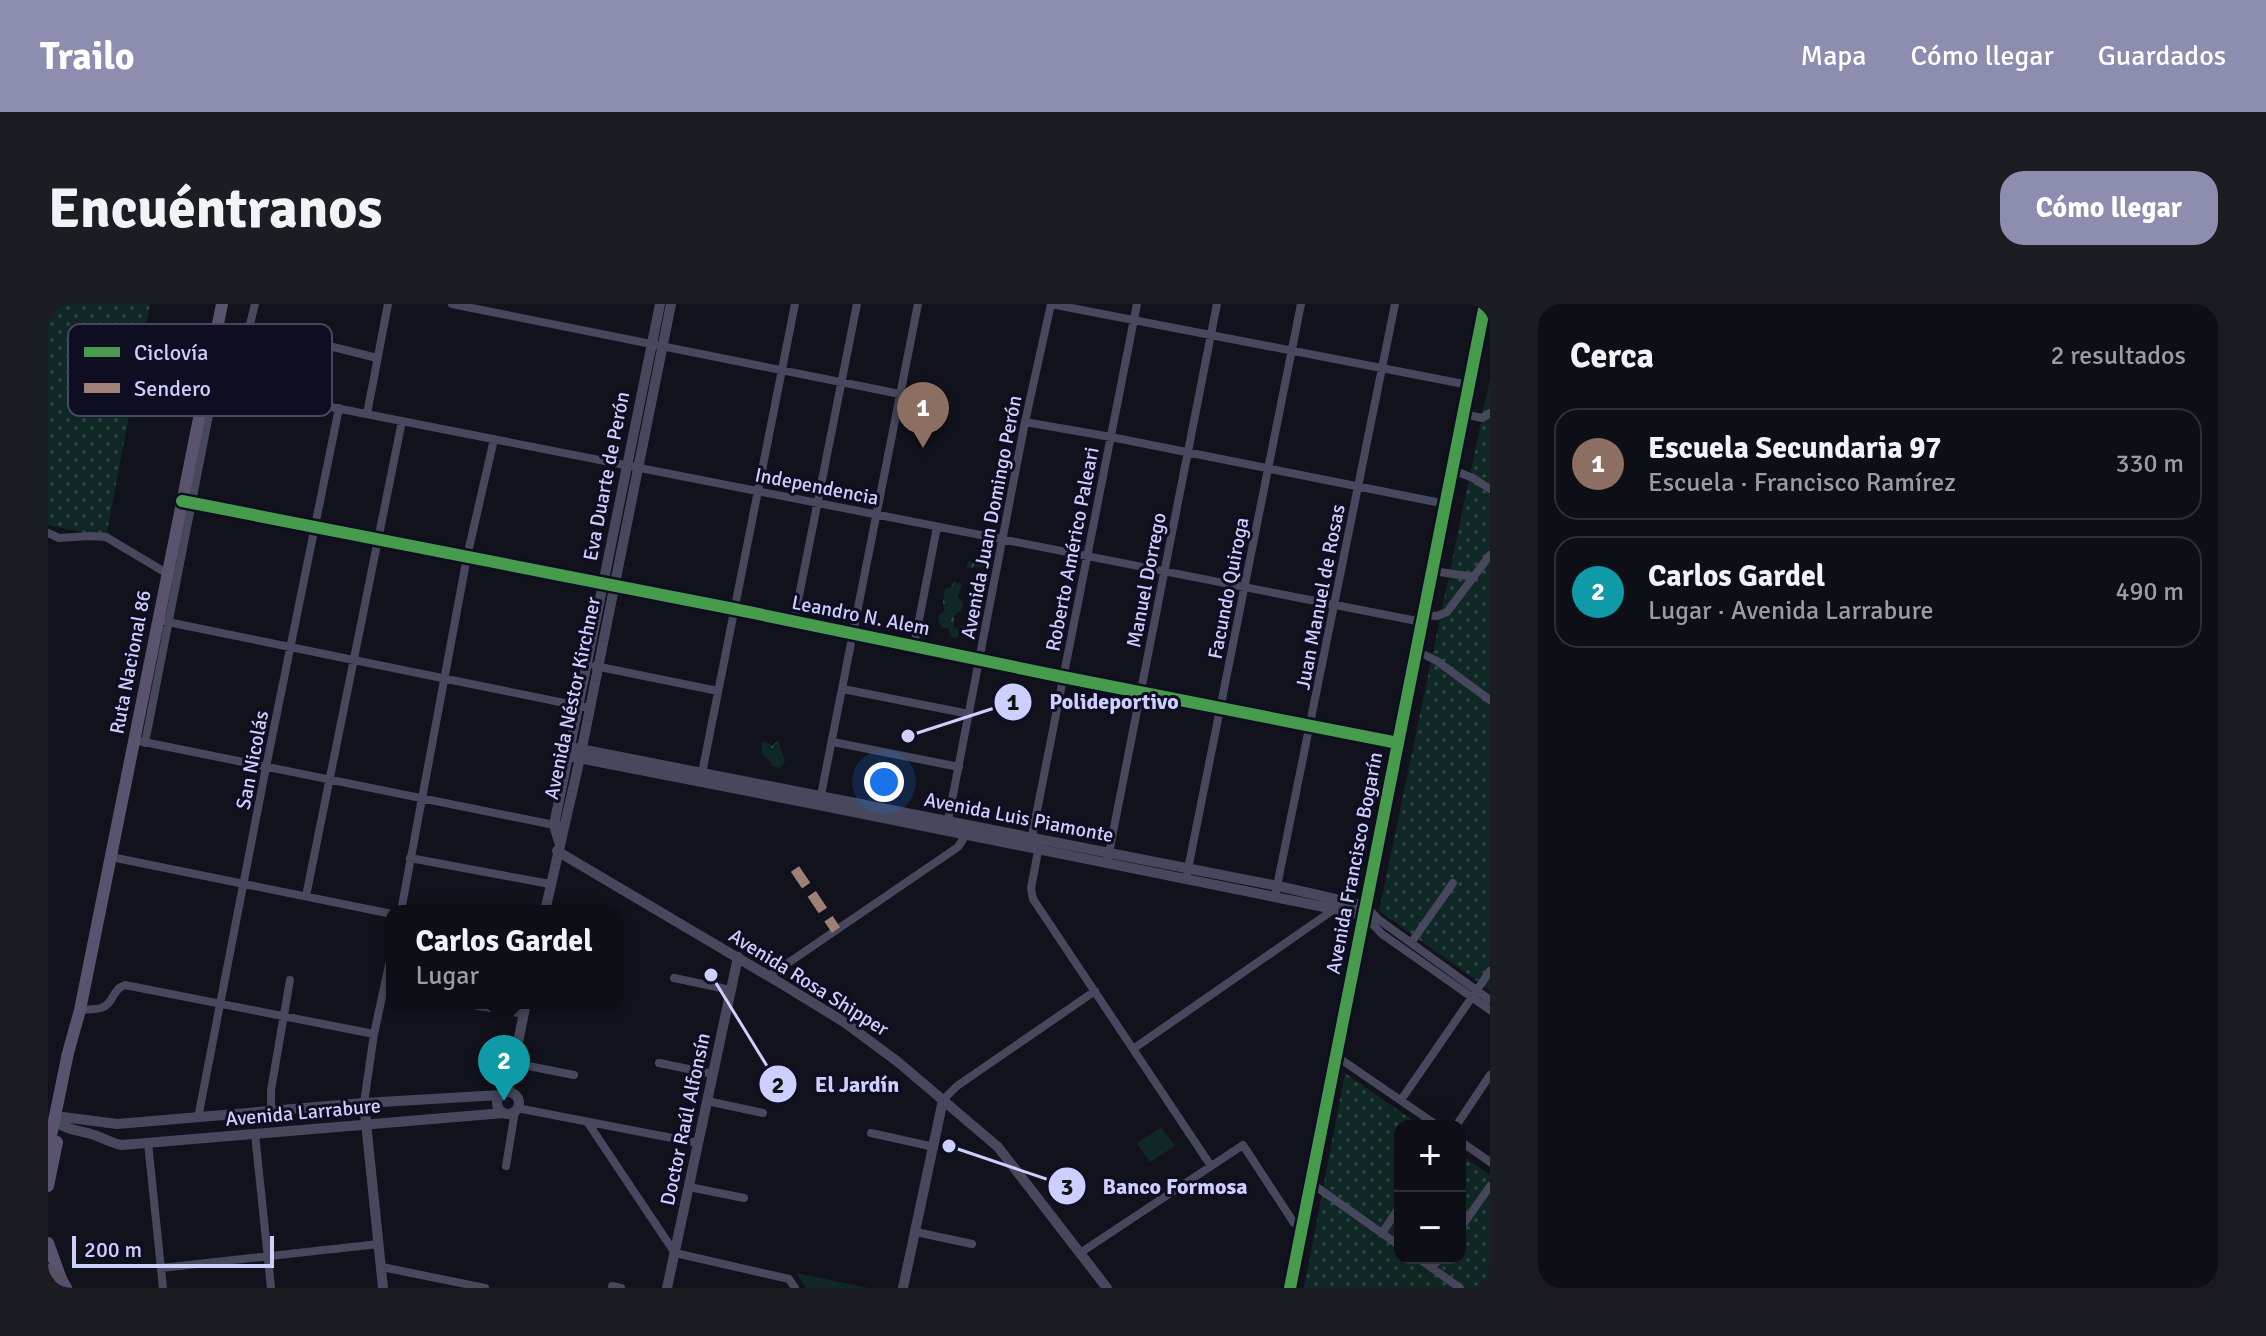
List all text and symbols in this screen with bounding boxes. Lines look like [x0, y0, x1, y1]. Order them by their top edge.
text: Trailo [40, 33, 135, 80]
text: Mapa [1801, 39, 1866, 73]
text: Cómo llegar [1910, 39, 2054, 73]
text: Guardados [2098, 39, 2226, 73]
button: Cómo llegar [2000, 171, 2218, 245]
text: Encuéntranos [48, 174, 382, 243]
legend [68, 324, 332, 416]
text: Cerca [1570, 335, 1654, 377]
text: Ciclovía [134, 339, 208, 366]
text: 2 resultados [2050, 340, 2186, 372]
text: Sendero [134, 375, 211, 402]
pin: 1 [897, 382, 949, 448]
street label: Eva Duarte de Perón [578, 389, 635, 563]
street label: Avenida Juan Domingo Perón [956, 393, 1027, 641]
text: Escuela Secundaria 97 [1648, 430, 1942, 467]
street label: Roberto Américo Paleari [1040, 445, 1105, 653]
text: 1 [1591, 448, 1605, 480]
text: 330 m [2115, 448, 2184, 480]
street label: Independencia [753, 462, 881, 511]
text: Escuela · Francisco Ramírez [1648, 467, 1956, 499]
street label: Juan Manuel de Rosas [1290, 502, 1351, 692]
street label: Manuel Dorrego [1121, 510, 1172, 650]
street label: Facundo Quiroga [1202, 515, 1254, 661]
text: Carlos Gardel [1648, 558, 1825, 595]
text: 2 [1591, 576, 1605, 608]
text: 490 m [2115, 576, 2184, 608]
street label: Ruta Nacional 86 [104, 588, 157, 736]
street label: Leandro N. Alem [790, 590, 932, 641]
street label: Avenida Néstor Kirchner [539, 594, 606, 802]
text: Lugar · Avenida Larrabure [1648, 595, 1934, 627]
callout: Polideportivo [993, 679, 1194, 725]
text: 1 [1007, 687, 1020, 717]
text: Polideportivo [1049, 688, 1179, 715]
street label: San Nicolás [231, 708, 274, 812]
street label: Avenida Francisco Bogarín [1321, 750, 1388, 976]
your location [864, 762, 904, 802]
street label: Avenida Luis Piamonte [922, 787, 1116, 848]
popup [386, 905, 622, 1009]
text: Carlos Gardel [415, 923, 593, 960]
street label: Avenida Rosa Shipper [724, 923, 894, 1042]
text: Lugar [415, 960, 479, 992]
street label: Doctor Raúl Alfonsín [655, 1031, 716, 1208]
pin: 2 [478, 1035, 530, 1101]
callout: El Jardín [758, 1061, 915, 1107]
text: 2 [772, 1070, 784, 1100]
text: El Jardín [815, 1071, 899, 1098]
street label: Avenida Larrabure [224, 1093, 382, 1132]
map controls [1394, 1120, 1466, 1264]
button: + [1394, 1120, 1466, 1192]
callout: Banco Formosa [1047, 1163, 1264, 1209]
text: 3 [1061, 1172, 1073, 1202]
text: Banco Formosa [1103, 1173, 1247, 1200]
button: − [1394, 1192, 1466, 1264]
scale bar [72, 1232, 274, 1268]
text: 200 m [84, 1236, 142, 1263]

